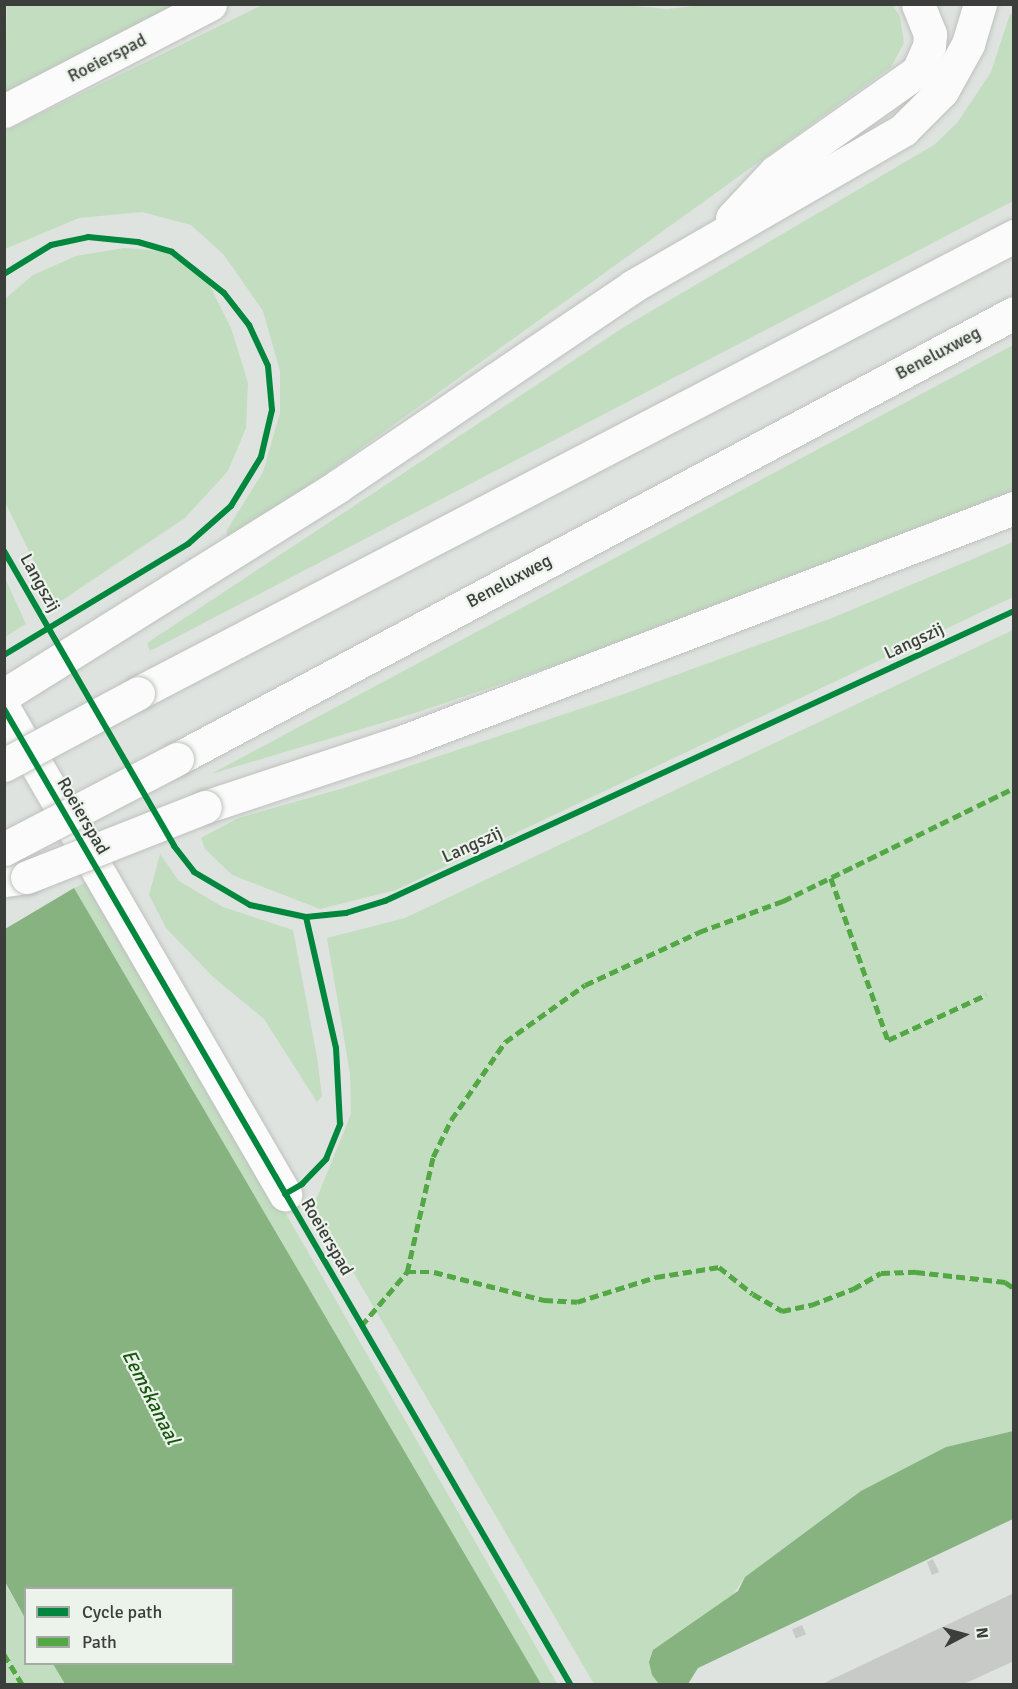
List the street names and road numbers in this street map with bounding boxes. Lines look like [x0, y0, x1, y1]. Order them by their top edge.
street label: Roeierspad [64, 29, 150, 87]
street label: Beneluxweg [892, 322, 984, 384]
street label: Langszij [15, 550, 65, 616]
street label: Beneluxweg [463, 550, 555, 612]
street label: Langszij [881, 618, 947, 664]
street label: Roeierspad [52, 774, 114, 858]
street label: Langszij [439, 822, 505, 868]
street label: Roeierspad [296, 1195, 358, 1279]

